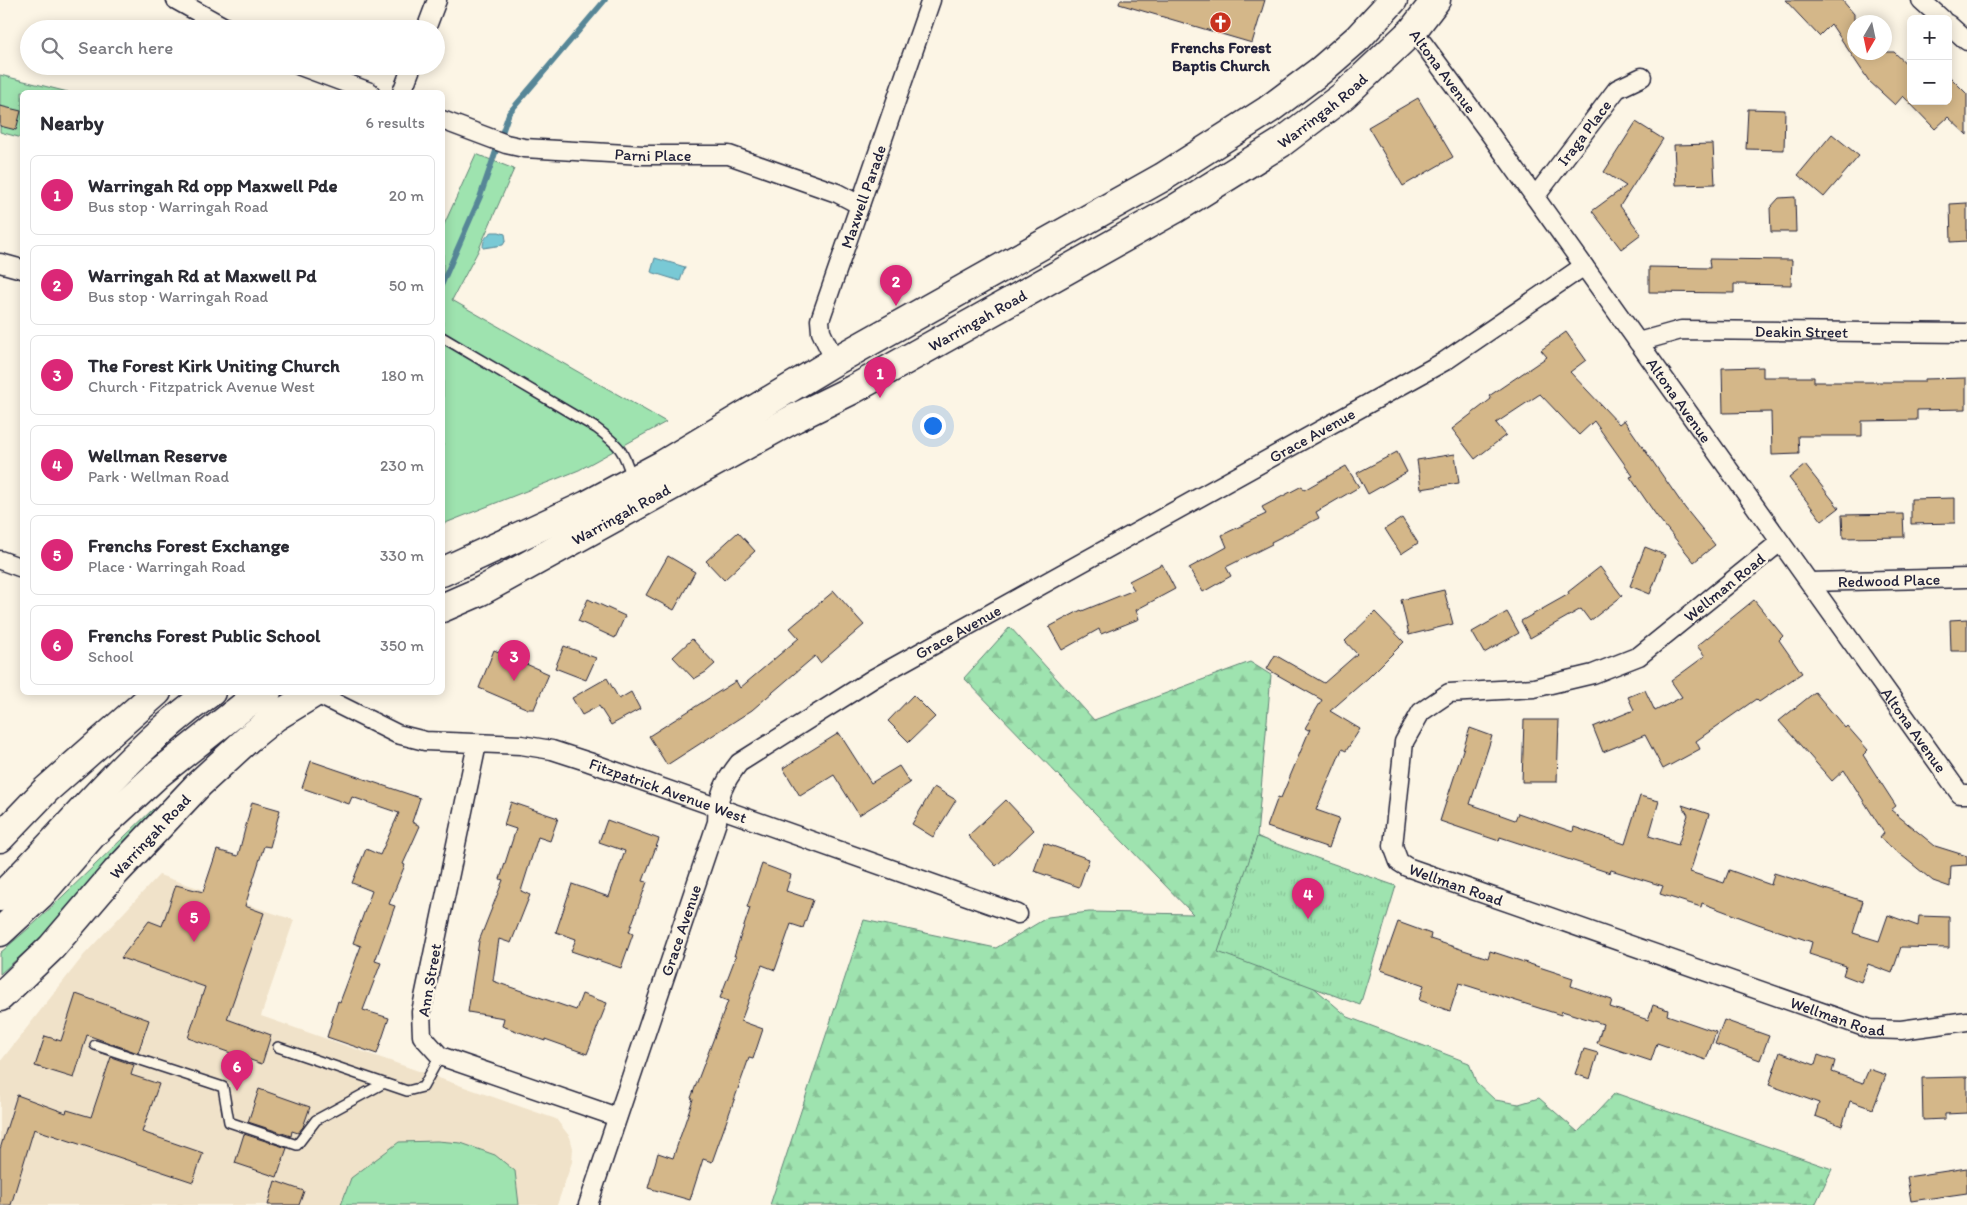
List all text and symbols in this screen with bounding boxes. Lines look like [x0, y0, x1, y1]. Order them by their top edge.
church icon: Frenchs Forest Baptis Church [1209, 11, 1233, 35]
north arrow [1847, 15, 1892, 60]
map controls [1907, 15, 1952, 105]
button: + [1907, 15, 1952, 60]
search box [20, 20, 445, 75]
street label: Altona Avenue [1406, 26, 1480, 117]
icon: search [38, 34, 66, 62]
text: Search here [78, 36, 173, 59]
place label: Frenchs Forest Baptis Church [1171, 38, 1271, 76]
button: − [1907, 60, 1952, 105]
street label: Warringah Road [1274, 69, 1371, 153]
street label: Iraga Place [1553, 96, 1615, 169]
text: Nearby [40, 110, 104, 135]
text: 6 results [365, 113, 425, 132]
street label: Maxwell Parade [837, 142, 890, 251]
street label: Parni Place [614, 144, 691, 165]
text: Warringah Rd opp Maxwell Pde [88, 174, 337, 197]
text: 1 [53, 186, 61, 205]
text: 20 m [389, 186, 424, 205]
text: Bus stop · Warringah Road [88, 197, 268, 216]
text: Warringah Rd at Maxwell Pd [88, 264, 317, 287]
pin: 2 [880, 265, 912, 306]
text: 2 [53, 276, 61, 295]
text: 50 m [389, 276, 424, 295]
street label: Warringah Road [925, 285, 1030, 356]
text: Bus stop · Warringah Road [88, 287, 268, 306]
street label: Deakin Street [1755, 322, 1848, 342]
text: The Forest Kirk Uniting Church [88, 354, 340, 377]
street label: Altona Avenue [1642, 354, 1716, 446]
pin: 1 [864, 357, 896, 398]
text: 3 [53, 366, 61, 385]
text: 180 m [381, 366, 424, 385]
text: Church · Fitzpatrick Avenue West [88, 377, 315, 396]
street label: Grace Avenue [1266, 404, 1358, 467]
your location [920, 413, 946, 439]
text: Wellman Reserve [88, 444, 227, 467]
text: 4 [52, 456, 62, 475]
text: 230 m [380, 456, 424, 475]
text: Park · Wellman Road [88, 467, 229, 486]
street label: Warringah Road [568, 480, 674, 549]
text: Frenchs Forest Exchange [88, 534, 289, 557]
text: 5 [53, 546, 61, 565]
text: 330 m [380, 546, 424, 565]
street label: Wellman Road [1680, 549, 1769, 626]
text: Place · Warringah Road [88, 557, 246, 576]
street label: Redwood Place [1838, 570, 1940, 591]
street label: Grace Avenue [912, 600, 1004, 663]
text: Frenchs Forest Public School [88, 624, 320, 647]
text: 6 [53, 636, 61, 655]
text: 350 m [380, 636, 424, 655]
pin: 3 [498, 640, 530, 681]
text: School [88, 647, 134, 666]
street label: Altona Avenue [1877, 684, 1951, 776]
street label: Fitzpatrick Avenue West [587, 754, 749, 827]
street label: Warringah Road [106, 790, 195, 883]
street label: Wellman Road [1406, 859, 1506, 910]
pin: 4 [1292, 878, 1324, 919]
street label: Grace Avenue [657, 882, 705, 978]
pin: 5 [178, 901, 210, 942]
street label: Ann Street [414, 942, 445, 1018]
street label: Wellman Road [1788, 993, 1886, 1039]
pin: 6 [221, 1050, 253, 1091]

